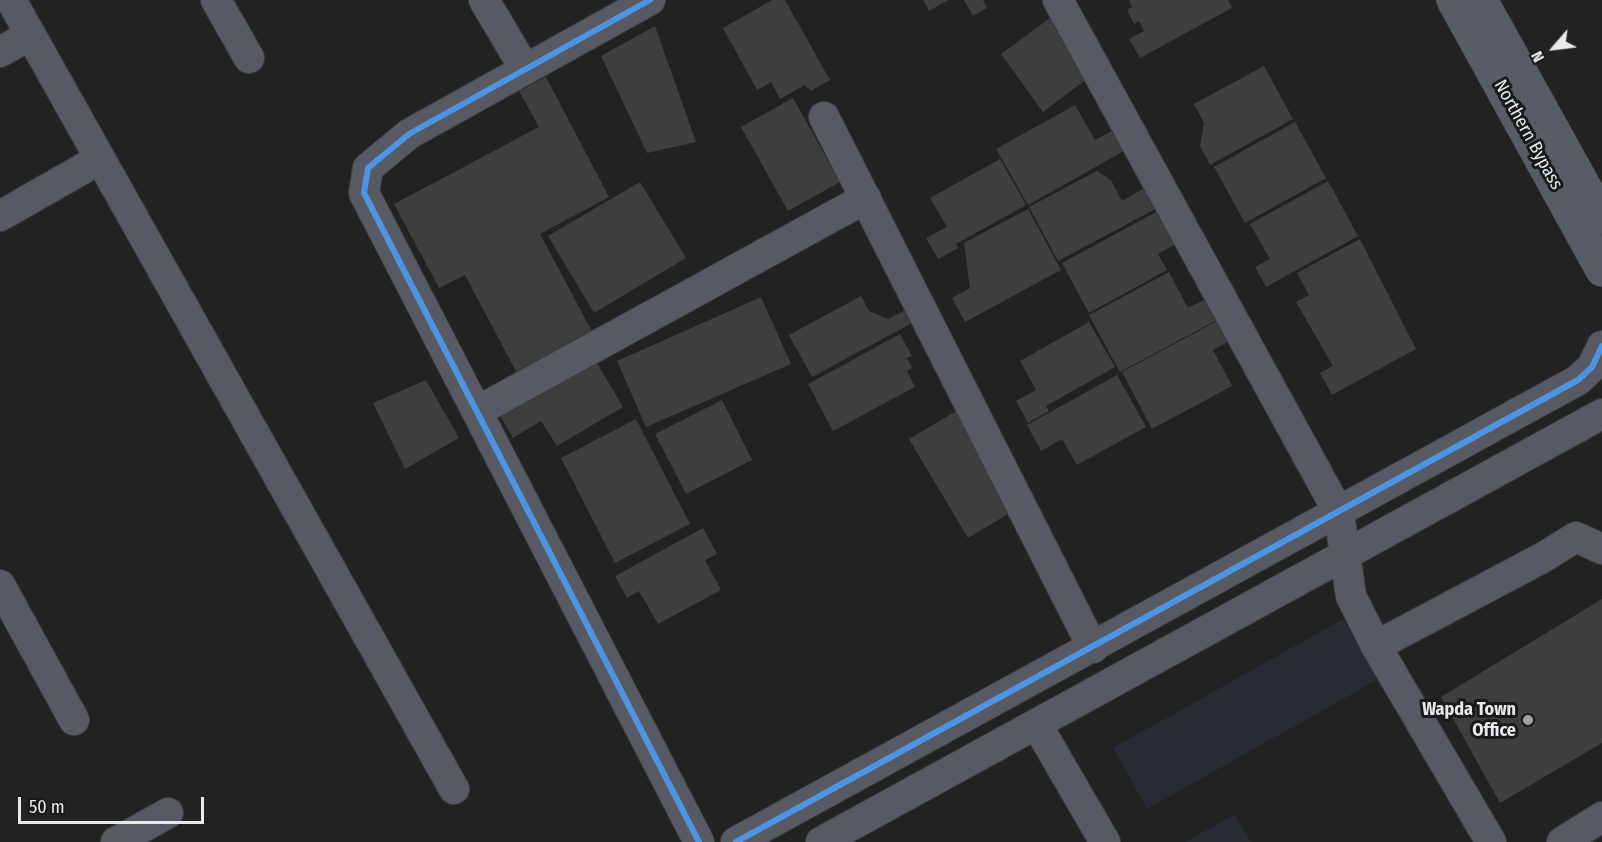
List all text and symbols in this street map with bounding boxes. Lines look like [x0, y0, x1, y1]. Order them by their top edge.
north arrow [1524, 18, 1584, 78]
text: N [1527, 48, 1548, 65]
street label: Northern Bypass [1489, 76, 1567, 194]
place label: Wapda Town Office [1422, 699, 1516, 742]
marker: Wapda Town Office [1521, 713, 1535, 727]
scale bar [21, 785, 207, 823]
text: 50 m [29, 796, 65, 818]

